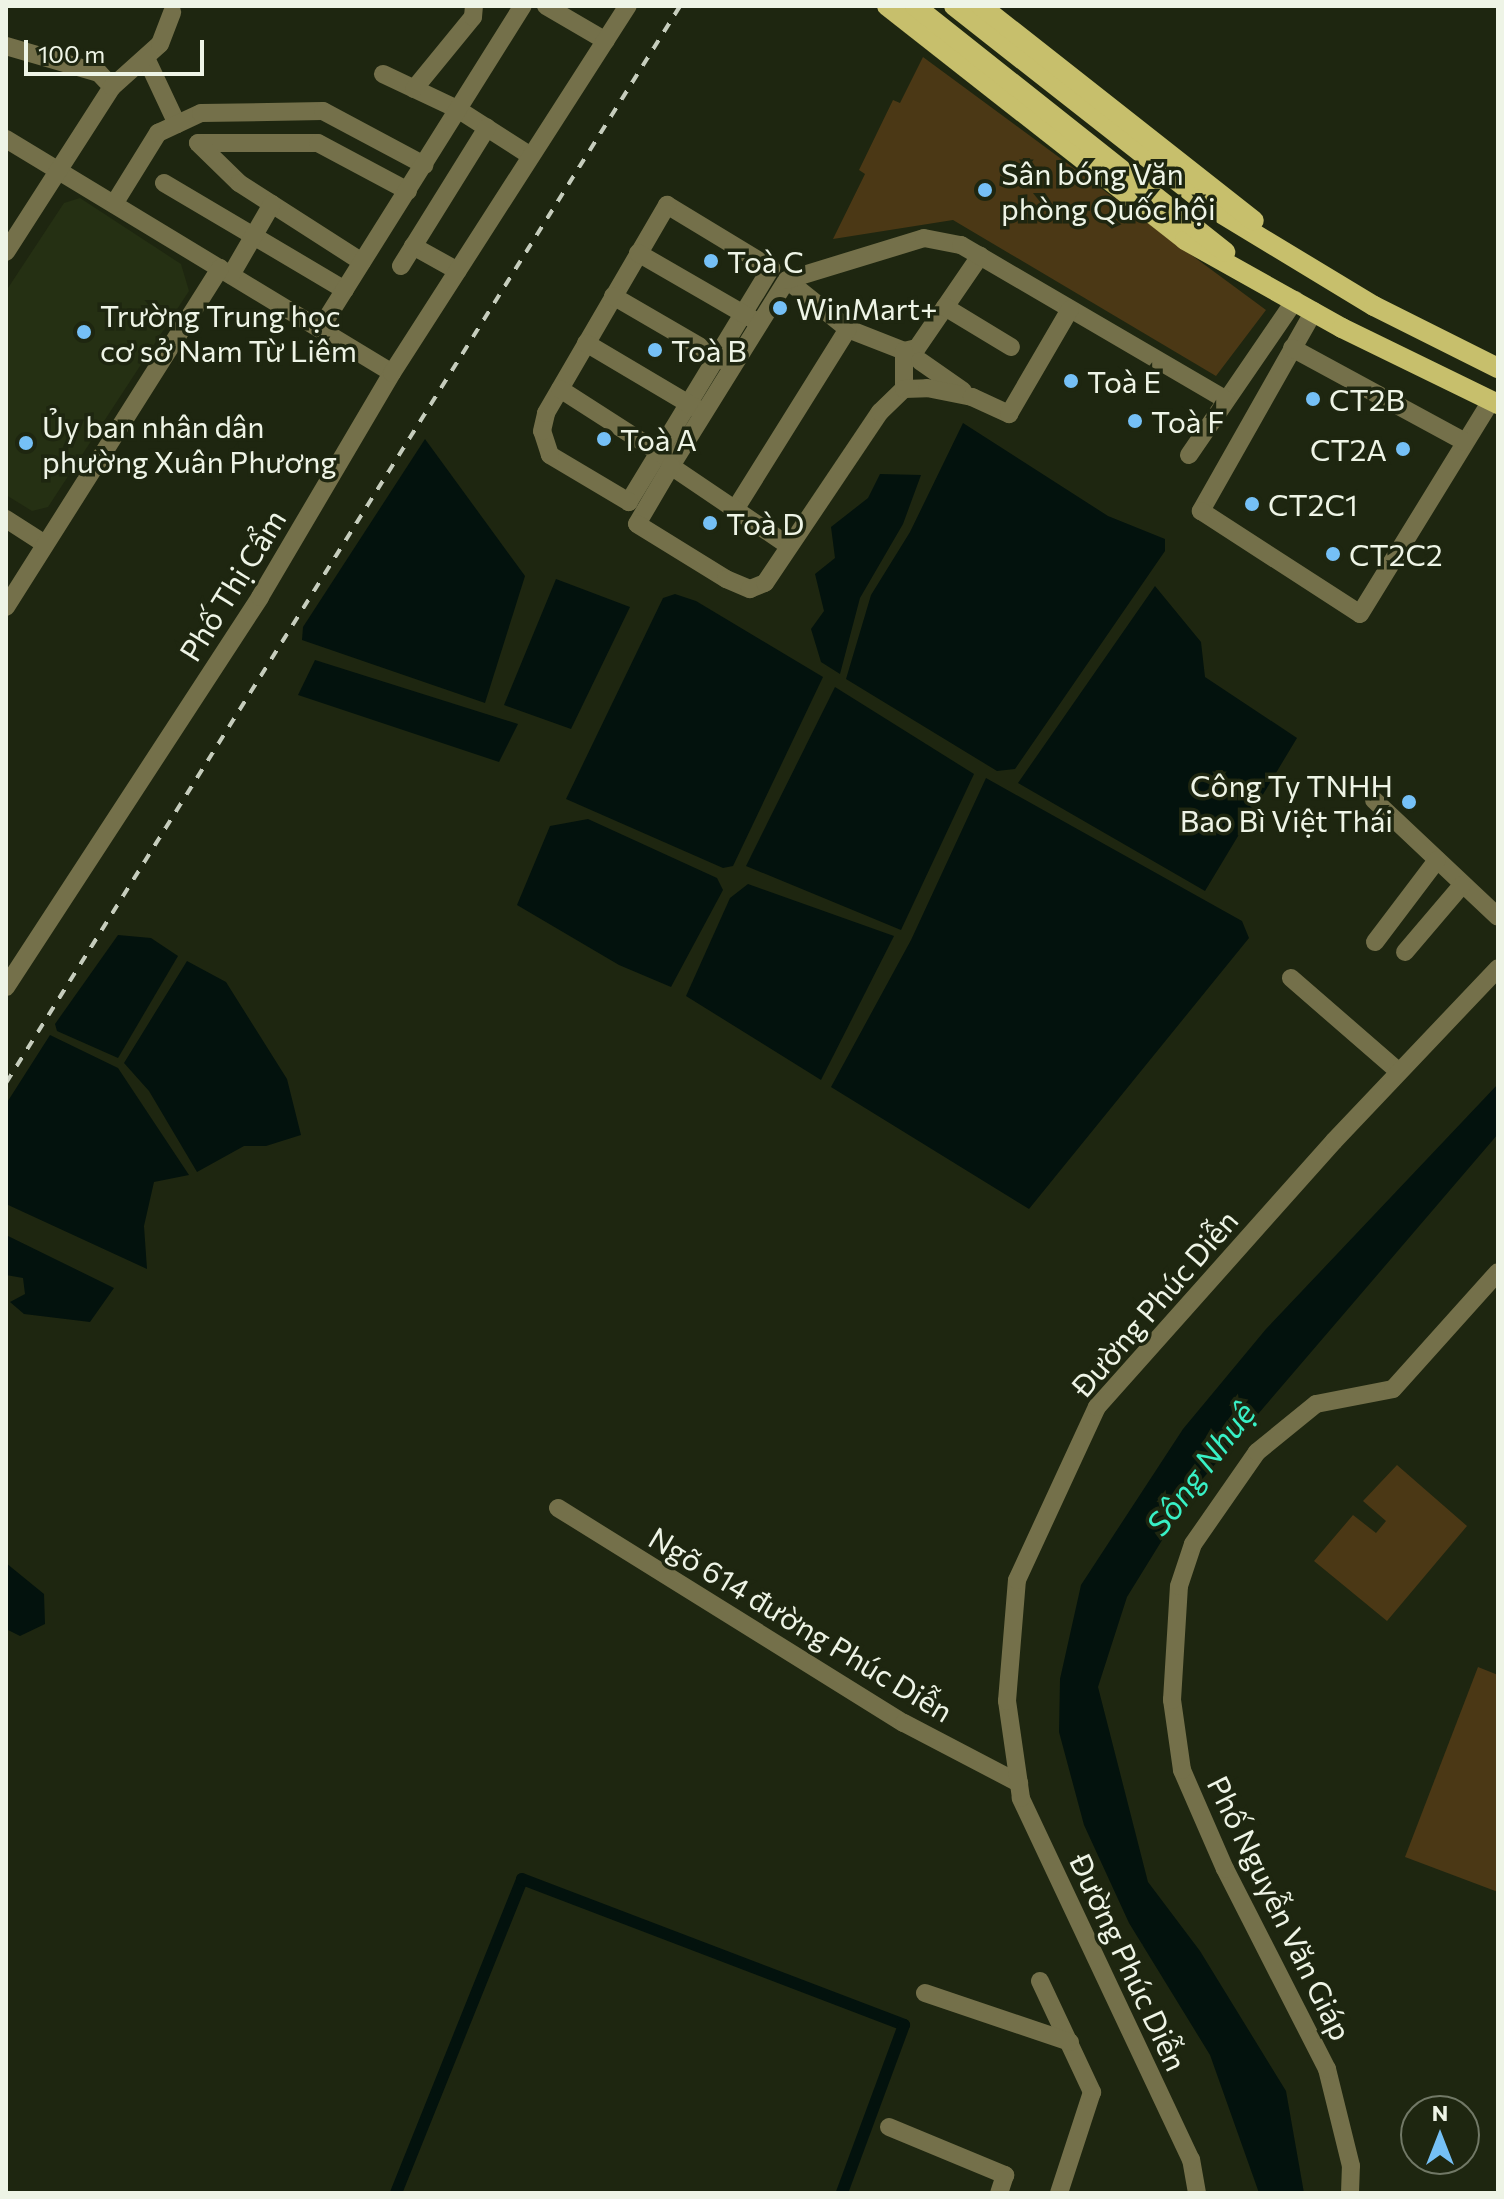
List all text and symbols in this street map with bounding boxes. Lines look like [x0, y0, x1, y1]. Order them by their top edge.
scale bar [28, 24, 208, 74]
text: 100 m [38, 39, 105, 68]
place label: Sân bóng Văn phòng Quốc hội [1001, 155, 1216, 226]
marker: Sân bóng Văn phòng Quốc hội [976, 181, 994, 199]
place label: Toà C [727, 243, 804, 279]
marker: Toà C [702, 252, 720, 270]
place label: WinMart+ [796, 290, 938, 326]
place label: Trường Trung học cơ sở Nam Từ Liêm [100, 297, 357, 368]
marker: WinMart+ [771, 299, 789, 317]
marker: Trường Trung học cơ sở Nam Từ Liêm [75, 323, 93, 341]
place label: Toà B [671, 332, 747, 368]
marker: Toà B [646, 341, 664, 359]
place label: Toà E [1087, 363, 1161, 399]
marker: Toà E [1062, 372, 1080, 390]
place label: CT2B [1329, 381, 1405, 417]
marker: CT2B [1304, 390, 1322, 408]
place label: Toà F [1151, 403, 1224, 439]
place label: Ủy ban nhân dân phường Xuân Phương [42, 408, 337, 478]
marker: Toà F [1126, 412, 1144, 430]
place label: Toà A [620, 421, 697, 457]
marker: Toà A [595, 430, 613, 448]
place label: CT2A [1310, 431, 1387, 467]
marker: Ủy ban nhân dân phường Xuân Phương [17, 434, 35, 452]
marker: CT2A [1394, 440, 1412, 458]
place label: CT2C1 [1268, 486, 1358, 522]
marker: CT2C1 [1243, 495, 1261, 513]
street label: Phố Thị Cẩm [171, 503, 293, 667]
place label: Toà D [726, 505, 804, 541]
marker: Toà D [701, 514, 719, 532]
place label: CT2C2 [1349, 536, 1443, 572]
marker: CT2C2 [1324, 545, 1342, 563]
place label: Công Ty TNHH Bao Bì Việt Thái [1180, 767, 1393, 838]
marker: Công Ty TNHH Bao Bì Việt Thái [1400, 793, 1418, 811]
street label: Đường Phúc Diễn [1063, 1202, 1245, 1404]
water label: Sông Nhuệ [1137, 1394, 1263, 1542]
street label: Ngõ 614 đường Phúc Diễn [643, 1519, 959, 1729]
street label: Phố Nguyễn Văn Giáp [1200, 1770, 1360, 2046]
street label: Đường Phúc Diễn [1063, 1848, 1195, 2076]
north arrow [1400, 2095, 1480, 2175]
text: N [1432, 2099, 1448, 2126]

